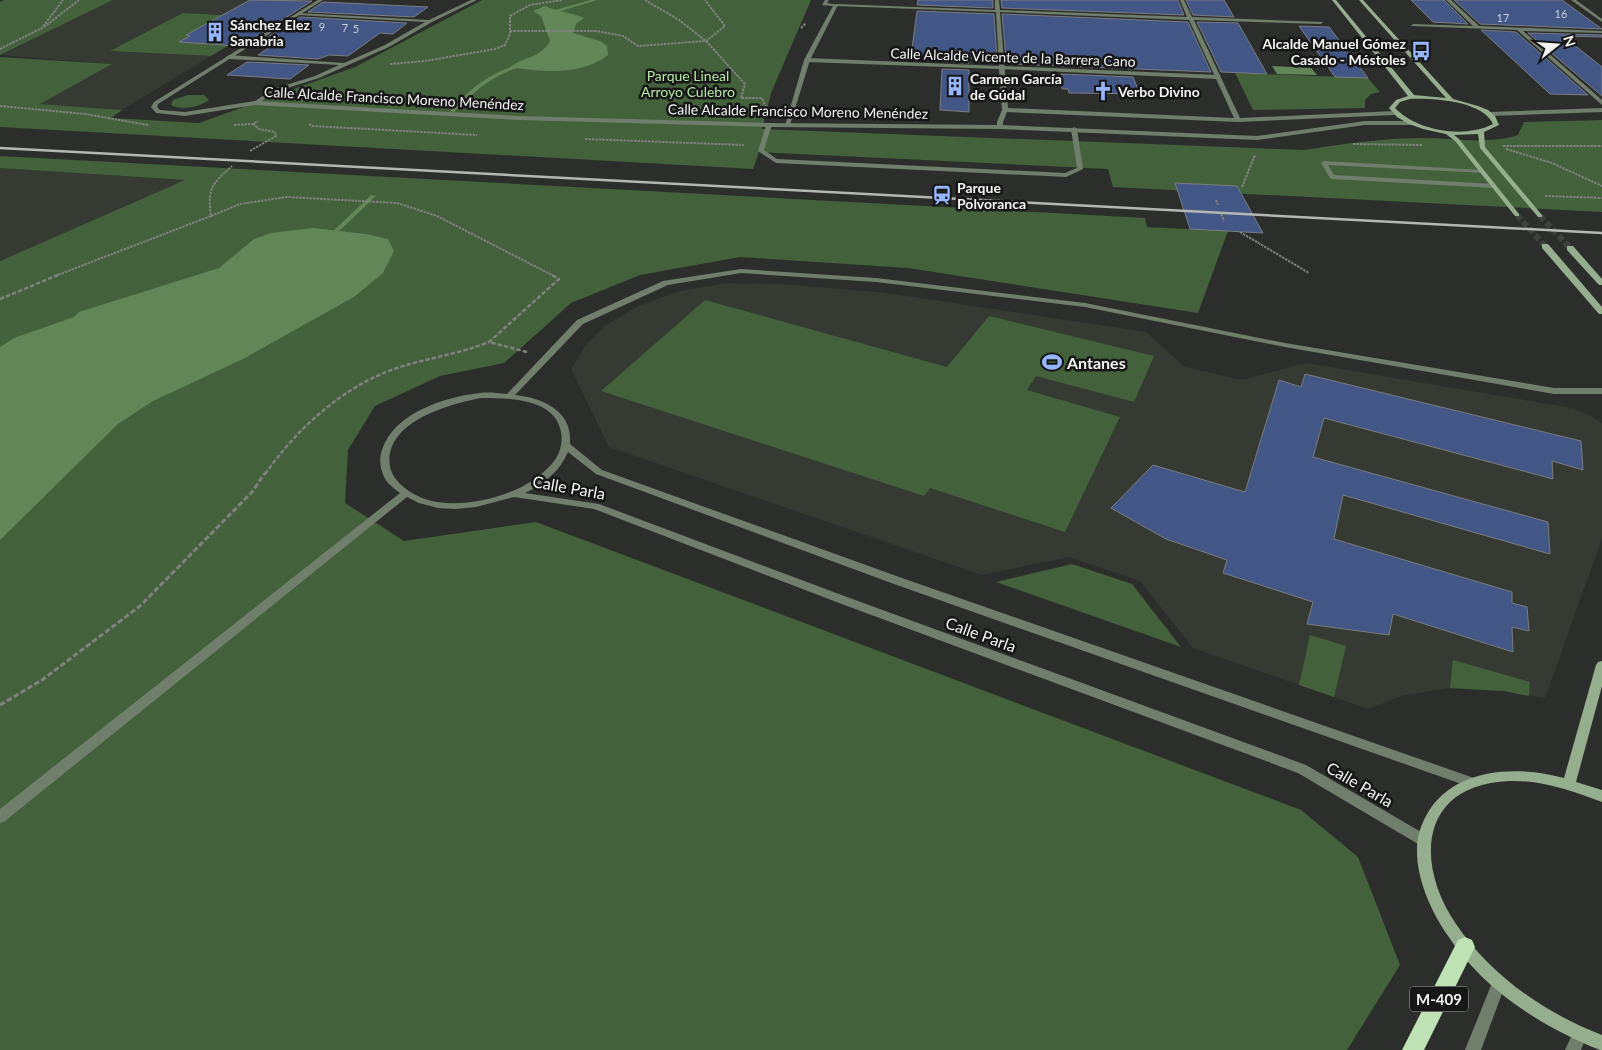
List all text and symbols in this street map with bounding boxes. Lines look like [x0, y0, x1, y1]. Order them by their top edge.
house number: 16 [1555, 7, 1567, 20]
house number: 17 [1497, 11, 1509, 24]
place label: Sánchez Elez Sanabria [230, 16, 311, 49]
house number: 9 [319, 20, 325, 33]
north arrow [1532, 20, 1582, 70]
building icon: Sánchez Elez Sanabria [204, 21, 226, 43]
house number: 7 [342, 21, 348, 34]
house number: 5 [353, 22, 359, 35]
text: N [1560, 33, 1580, 49]
place label: Alcalde Manuel Gómez Casado - Móstoles [1262, 35, 1407, 68]
bus stop icon: Alcalde Manuel Gómez Casado - Móstoles [1410, 40, 1432, 62]
street label: Calle Alcalde Vicente de la Barrera Cano [890, 44, 1136, 70]
park label: Parque Lineal Arroyo Culebro [641, 67, 735, 100]
place label: Carmen García de Gúdal [970, 70, 1062, 103]
building icon: Carmen García de Gúdal [944, 75, 966, 97]
church icon: Verbo Divino [1092, 80, 1114, 102]
street label: Calle Alcalde Francisco Moreno Menéndez [264, 83, 524, 113]
place label: Verbo Divino [1117, 83, 1200, 100]
street label: Calle Alcalde Francisco Moreno Menéndez [668, 100, 928, 122]
place label: Parque Polvoranca [957, 179, 1026, 212]
station icon: Parque Polvoranca [931, 184, 953, 206]
sports icon: Antanes [1041, 351, 1063, 373]
place label: Antanes [1066, 353, 1126, 372]
street label: Calle Parla [531, 471, 607, 503]
street label: Calle Parla [943, 612, 1019, 656]
street label: Calle Parla [1323, 757, 1397, 811]
road number: M-409 [1410, 986, 1468, 1012]

